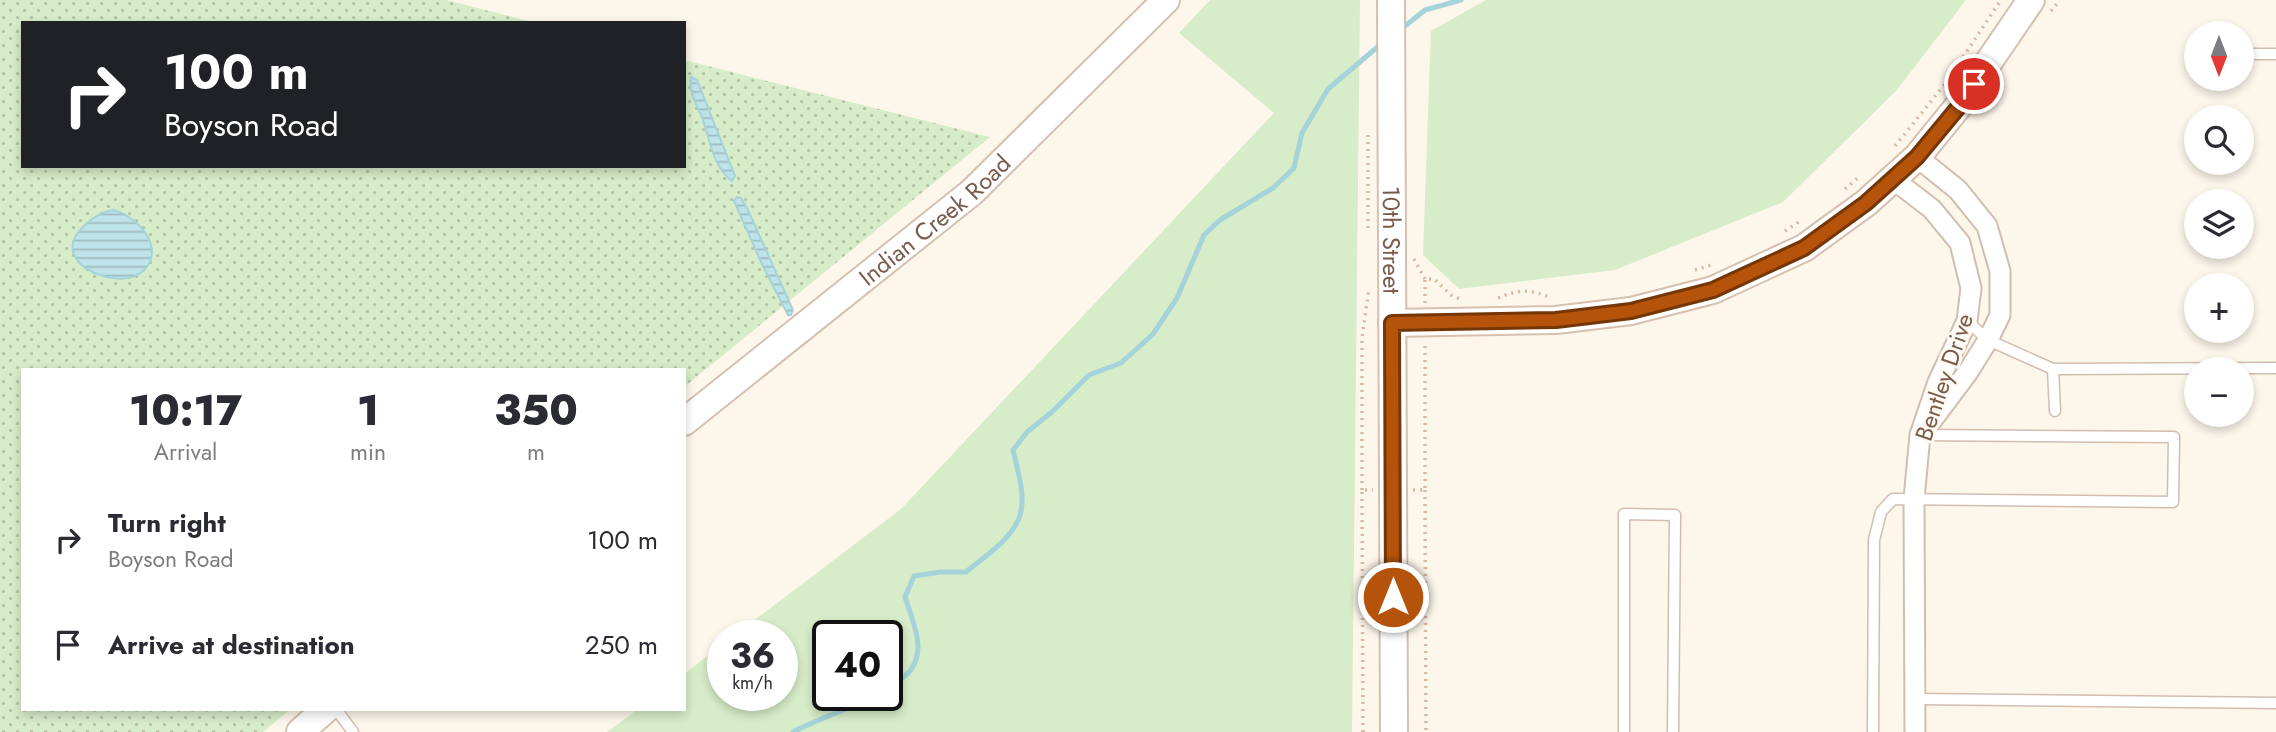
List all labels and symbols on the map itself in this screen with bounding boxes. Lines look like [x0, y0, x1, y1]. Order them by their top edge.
north arrow [2184, 21, 2254, 91]
pin [1944, 54, 2004, 114]
street label: Indian Creek Road [851, 146, 1018, 294]
street label: 10th Street [1374, 186, 1410, 294]
street label: Bentley Drive [1906, 309, 1982, 445]
position arrow [1356, 560, 1430, 634]
speed limit sign: 40 [812, 620, 903, 711]

